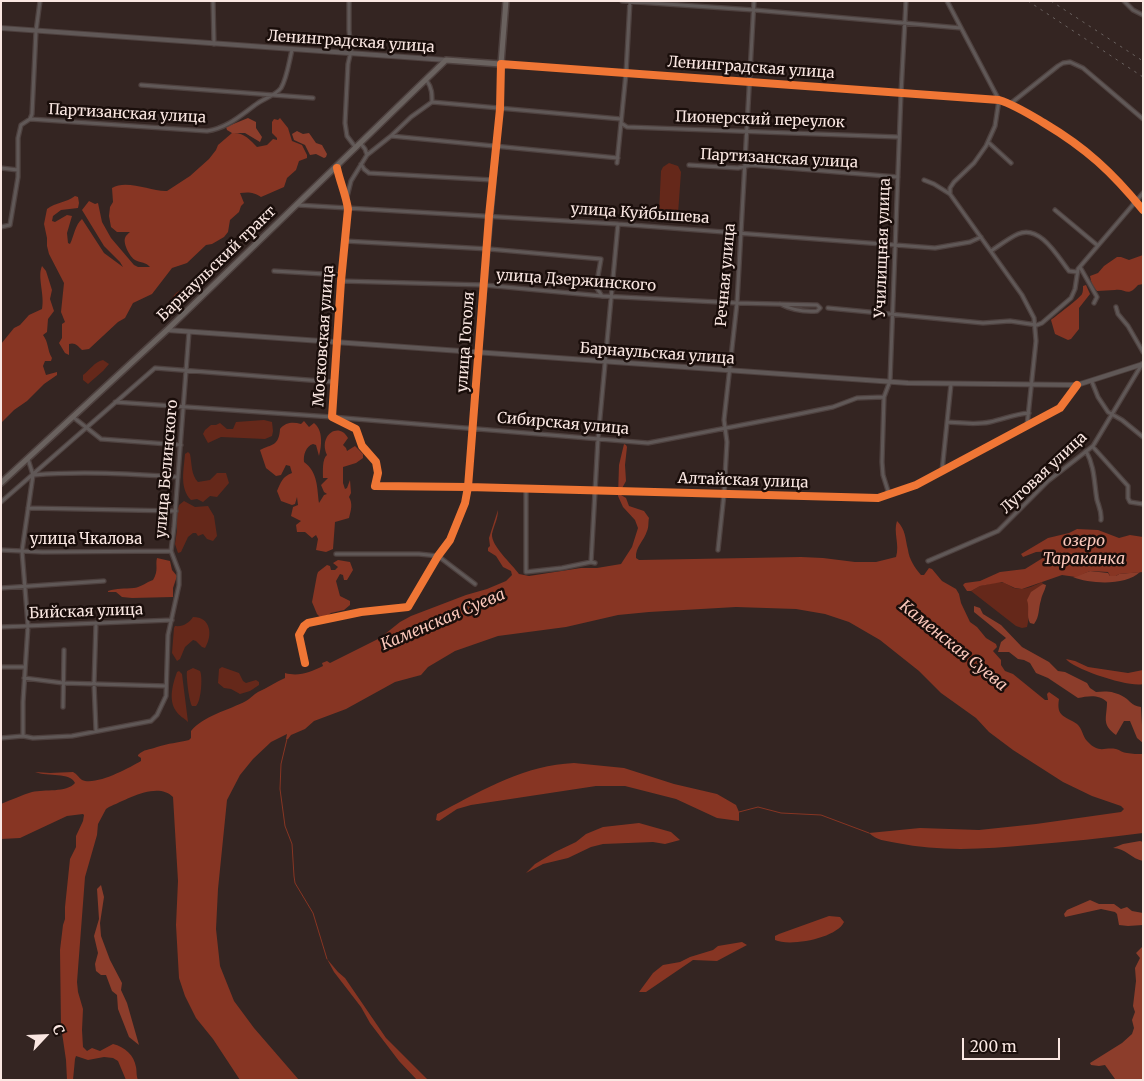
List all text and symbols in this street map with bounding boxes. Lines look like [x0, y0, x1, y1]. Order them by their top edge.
street label: Ленинградская улица [267, 27, 435, 57]
street label: Ленинградская улица [667, 53, 835, 83]
street label: Партизанская улица [48, 101, 206, 127]
street label: Пионерский переулок [675, 108, 845, 132]
street label: Партизанская улица [700, 146, 858, 172]
street label: Училищная улица [872, 178, 894, 318]
street label: улица Куйбышева [570, 200, 710, 228]
street label: Барнаульский тракт [154, 203, 280, 325]
street label: Речная улица [713, 223, 739, 327]
street label: Московская улица [310, 265, 338, 407]
street label: улица Дзержинского [495, 266, 657, 296]
street label: улица Гоголя [453, 291, 479, 393]
street label: Барнаульская улица [579, 340, 735, 368]
street label: улица Белинского [152, 399, 182, 539]
street label: Сибирская улица [496, 409, 630, 439]
street label: Луговая улица [997, 428, 1091, 518]
street label: Алтайская улица [677, 470, 809, 492]
street label: улица Чкалова [30, 531, 142, 549]
water label: озеро Тараканка [1043, 531, 1125, 569]
water label: Каменская Суева [378, 585, 508, 655]
water label: Каменская Суева [895, 597, 1011, 695]
street label: Бийская улица [29, 601, 143, 623]
north arrow [20, 1011, 70, 1061]
text: С [48, 1022, 69, 1038]
scale bar [964, 1028, 1062, 1060]
text: 200 m [970, 1037, 1017, 1056]

